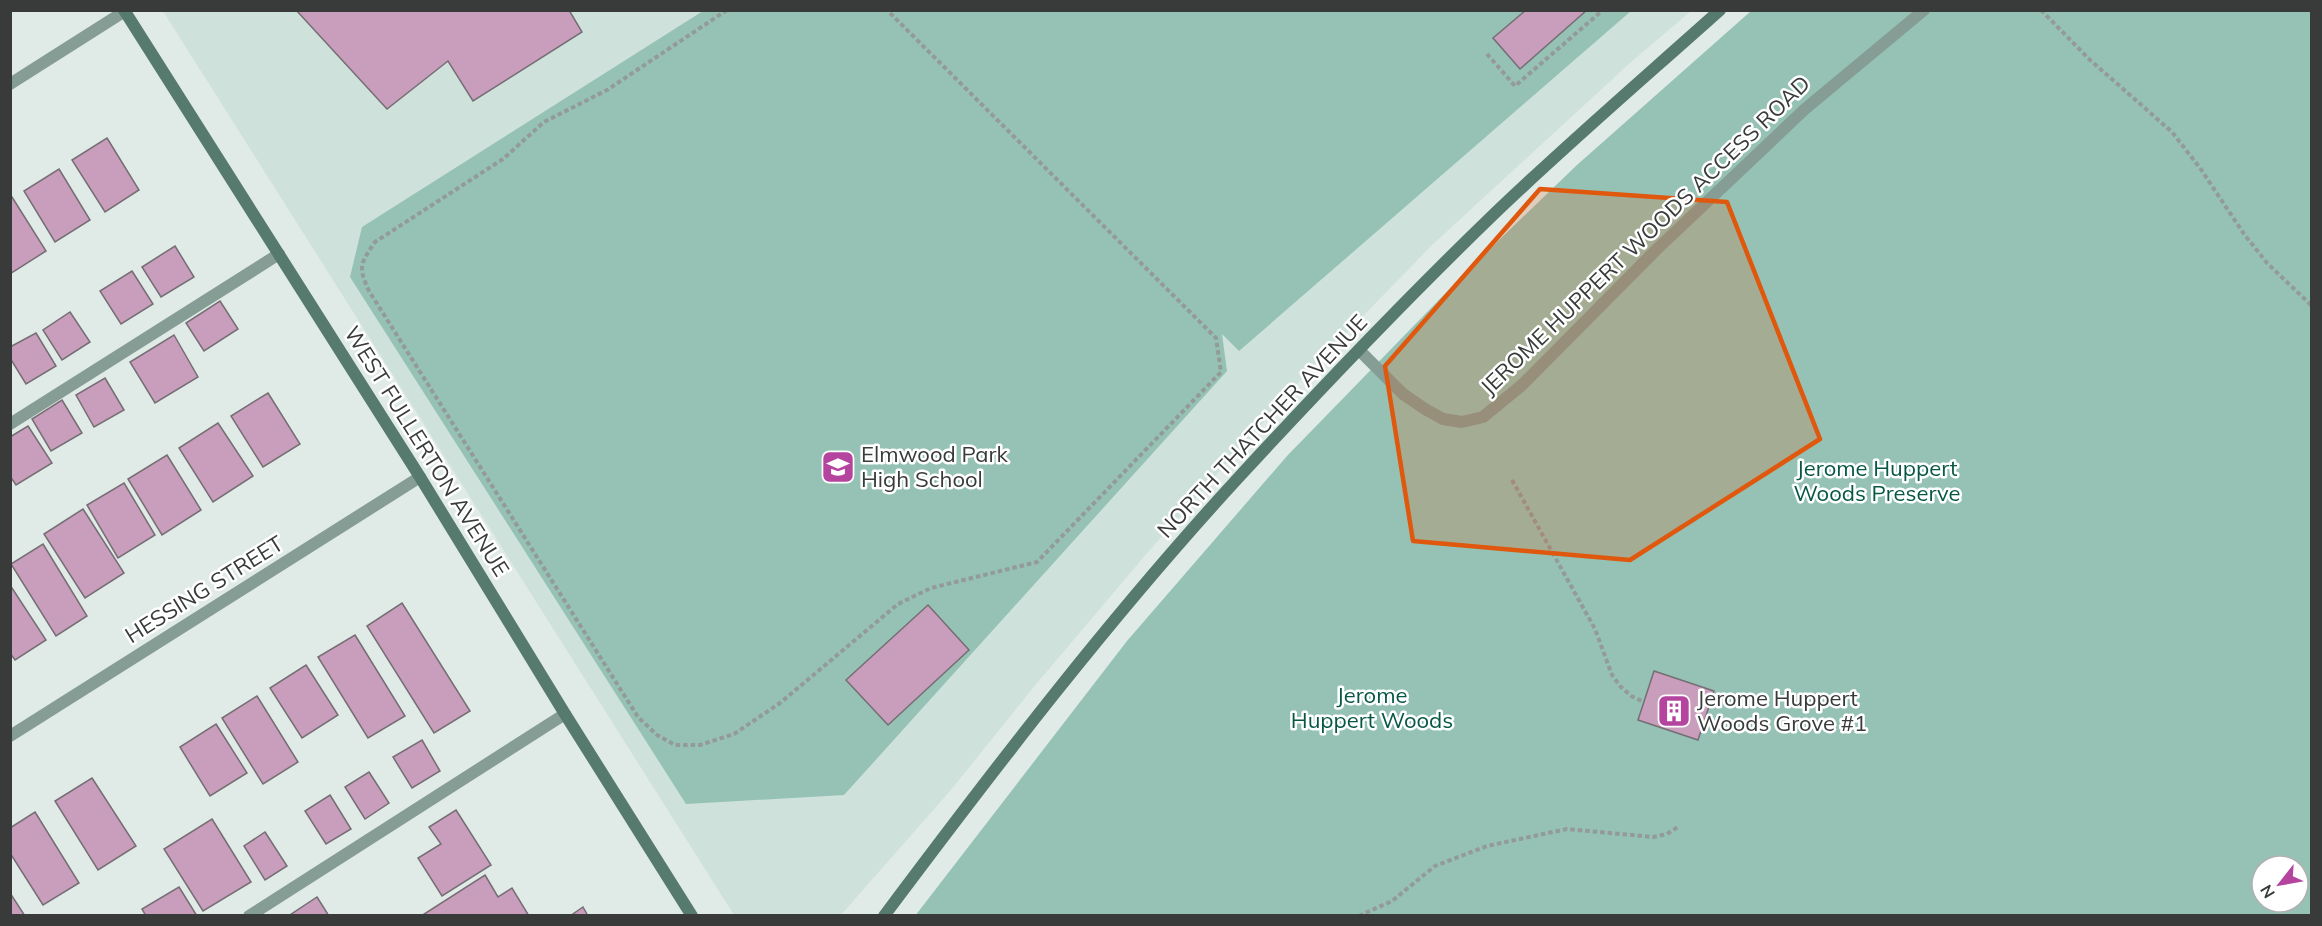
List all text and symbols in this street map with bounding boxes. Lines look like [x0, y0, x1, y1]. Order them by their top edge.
street label: JEROME HUPPERT WOODS ACCESS ROAD [1474, 69, 1816, 401]
street label: NORTH THATCHER AVENUE [1151, 308, 1373, 544]
street label: WEST FULLERTON AVENUE [338, 321, 516, 581]
place label: Elmwood Park High School [861, 440, 1008, 493]
school or university icon: Elmwood Park High School [820, 449, 856, 485]
park label: Jerome Huppert Woods Preserve [1793, 454, 1961, 507]
street label: HESSING STREET [120, 529, 288, 649]
park label: Jerome Huppert Woods [1291, 681, 1453, 734]
place label: Jerome Huppert Woods Grove #1 [1697, 684, 1867, 737]
building icon: Jerome Huppert Woods Grove #1 [1656, 693, 1692, 729]
north arrow [2250, 854, 2310, 914]
text: N [2255, 881, 2279, 902]

